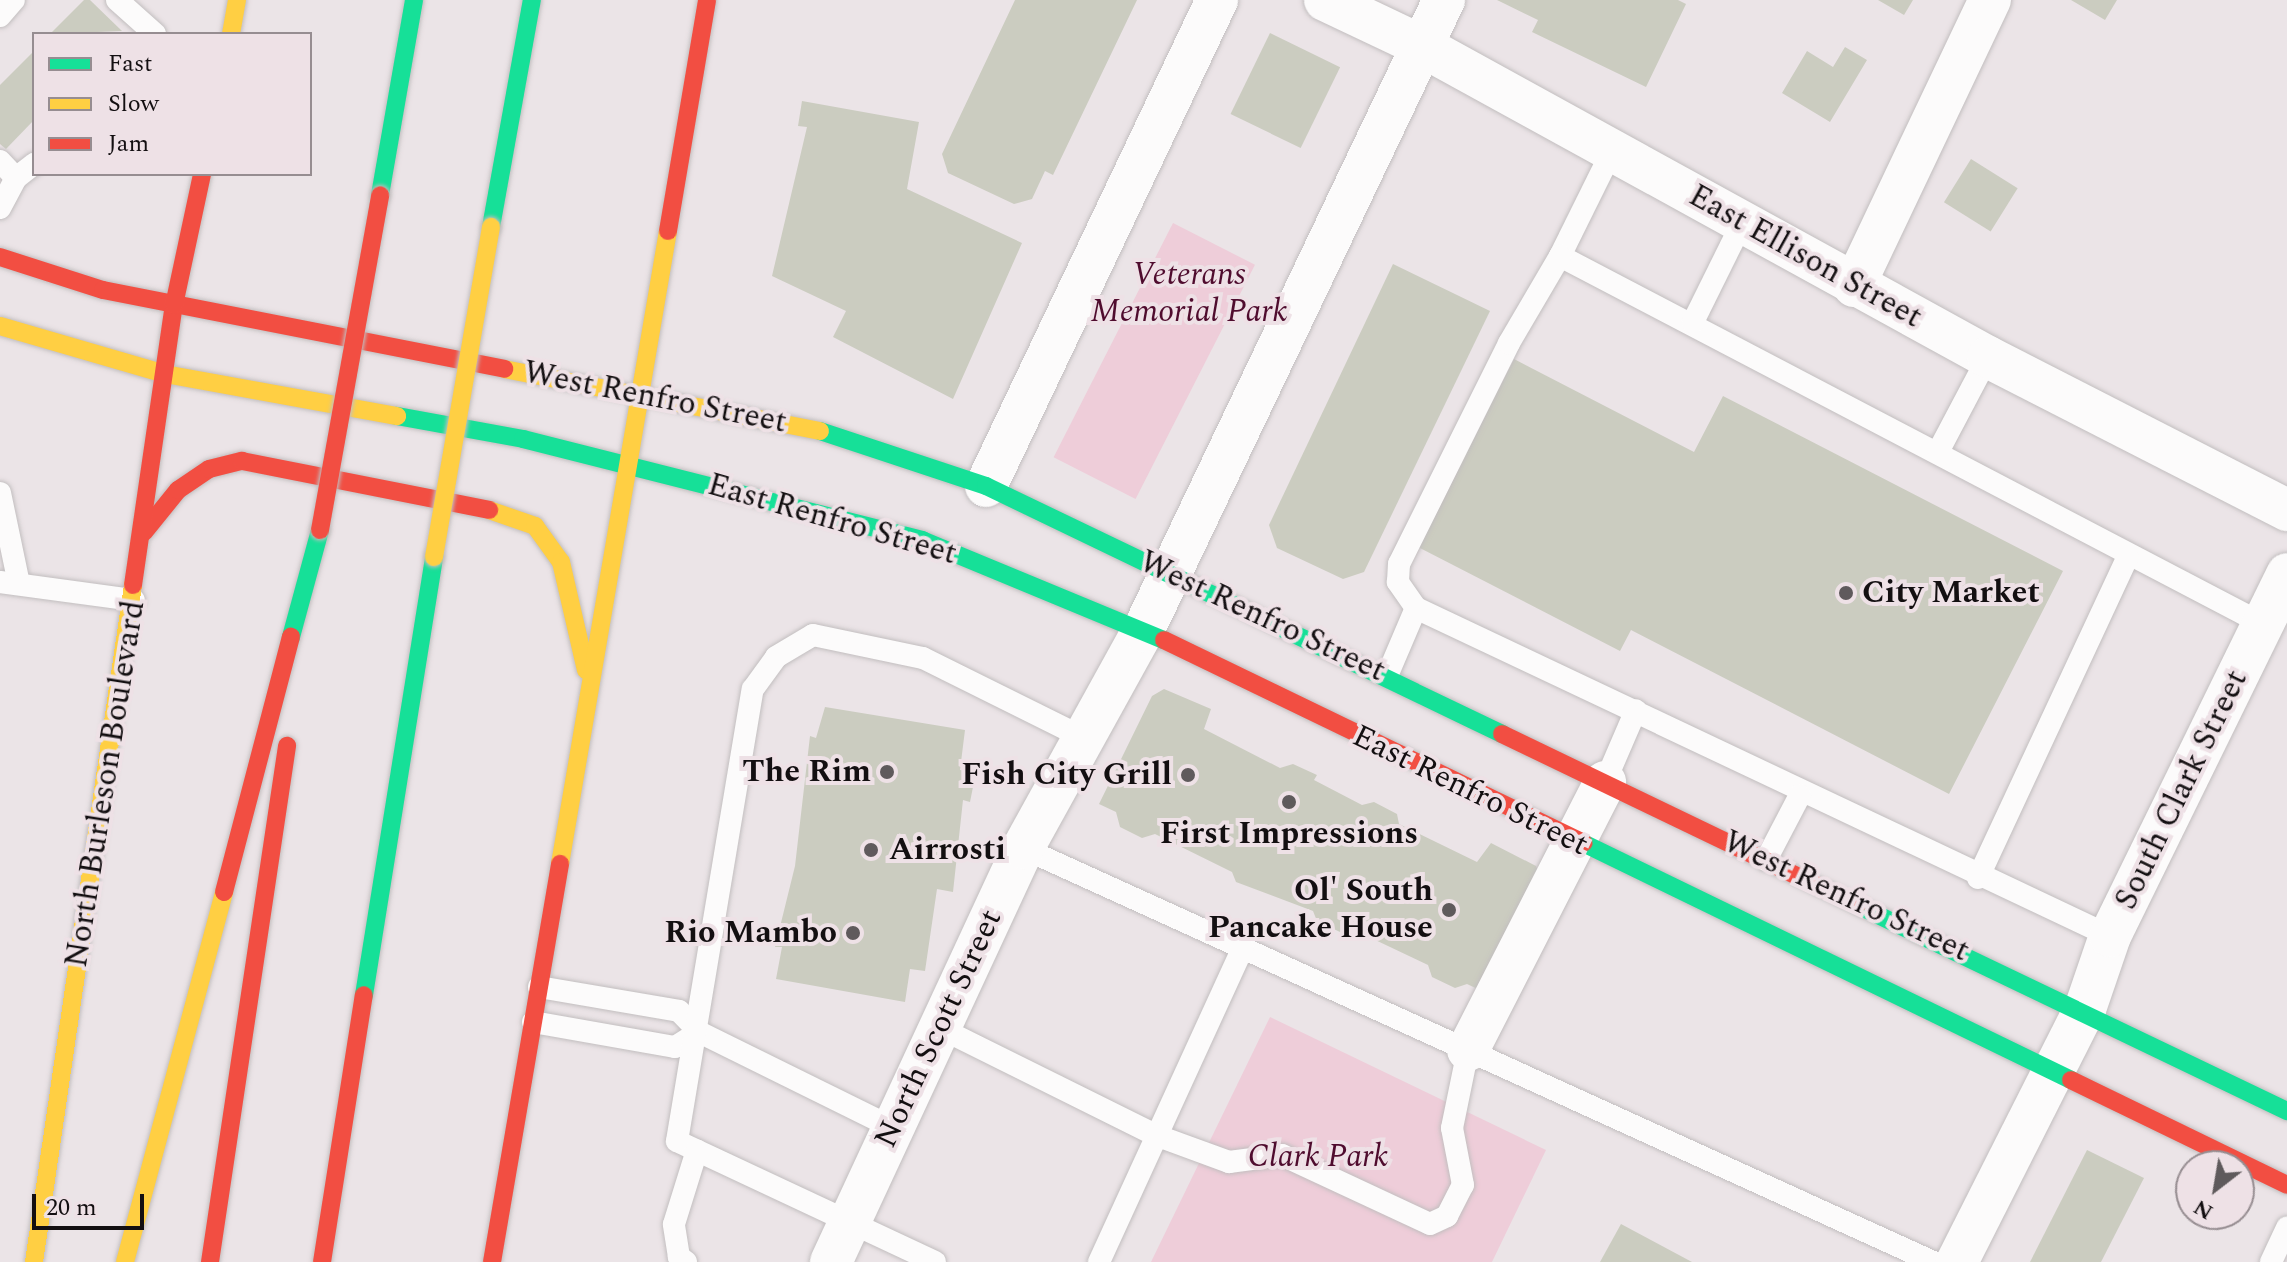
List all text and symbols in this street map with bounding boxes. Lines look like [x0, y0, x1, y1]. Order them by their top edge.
legend [32, 32, 312, 176]
text: Fast [108, 46, 153, 82]
text: Slow [108, 86, 159, 122]
text: Jam [108, 126, 149, 162]
street label: East Ellison Street [1682, 177, 1928, 337]
park label: Veterans Memorial Park [1091, 257, 1287, 332]
street label: West Renfro Street [520, 354, 790, 442]
street label: East Renfro Street [703, 466, 961, 574]
street label: West Renfro Street [1133, 543, 1391, 691]
place label: City Market [1862, 574, 2040, 612]
marker: City Market [1837, 584, 1855, 602]
street label: North Burleson Boulevard [58, 598, 154, 970]
street label: South Clark Street [2107, 664, 2257, 916]
street label: East Renfro Street [1346, 717, 1594, 865]
place label: The Rim [742, 753, 871, 791]
place label: Fish City Grill [961, 756, 1172, 794]
marker: The Rim [878, 763, 896, 781]
marker: Fish City Grill [1179, 766, 1197, 784]
marker: First Impressions [1280, 793, 1298, 811]
place label: First Impressions [1160, 815, 1418, 853]
street label: West Renfro Street [1717, 823, 1975, 971]
place label: Airrosti [889, 831, 1006, 869]
marker: Airrosti [860, 839, 882, 861]
place label: Ol' South Pancake House [1208, 873, 1433, 948]
marker: Ol' South Pancake House [1440, 901, 1458, 919]
street label: North Scott Street [867, 904, 1011, 1154]
place label: Rio Mambo [664, 914, 837, 952]
marker: Rio Mambo [844, 924, 862, 942]
park label: Clark Park [1248, 1138, 1388, 1176]
north arrow [2175, 1150, 2255, 1230]
scale bar [36, 1178, 148, 1228]
text: 20 m [46, 1190, 97, 1226]
text: N [2187, 1191, 2220, 1228]

